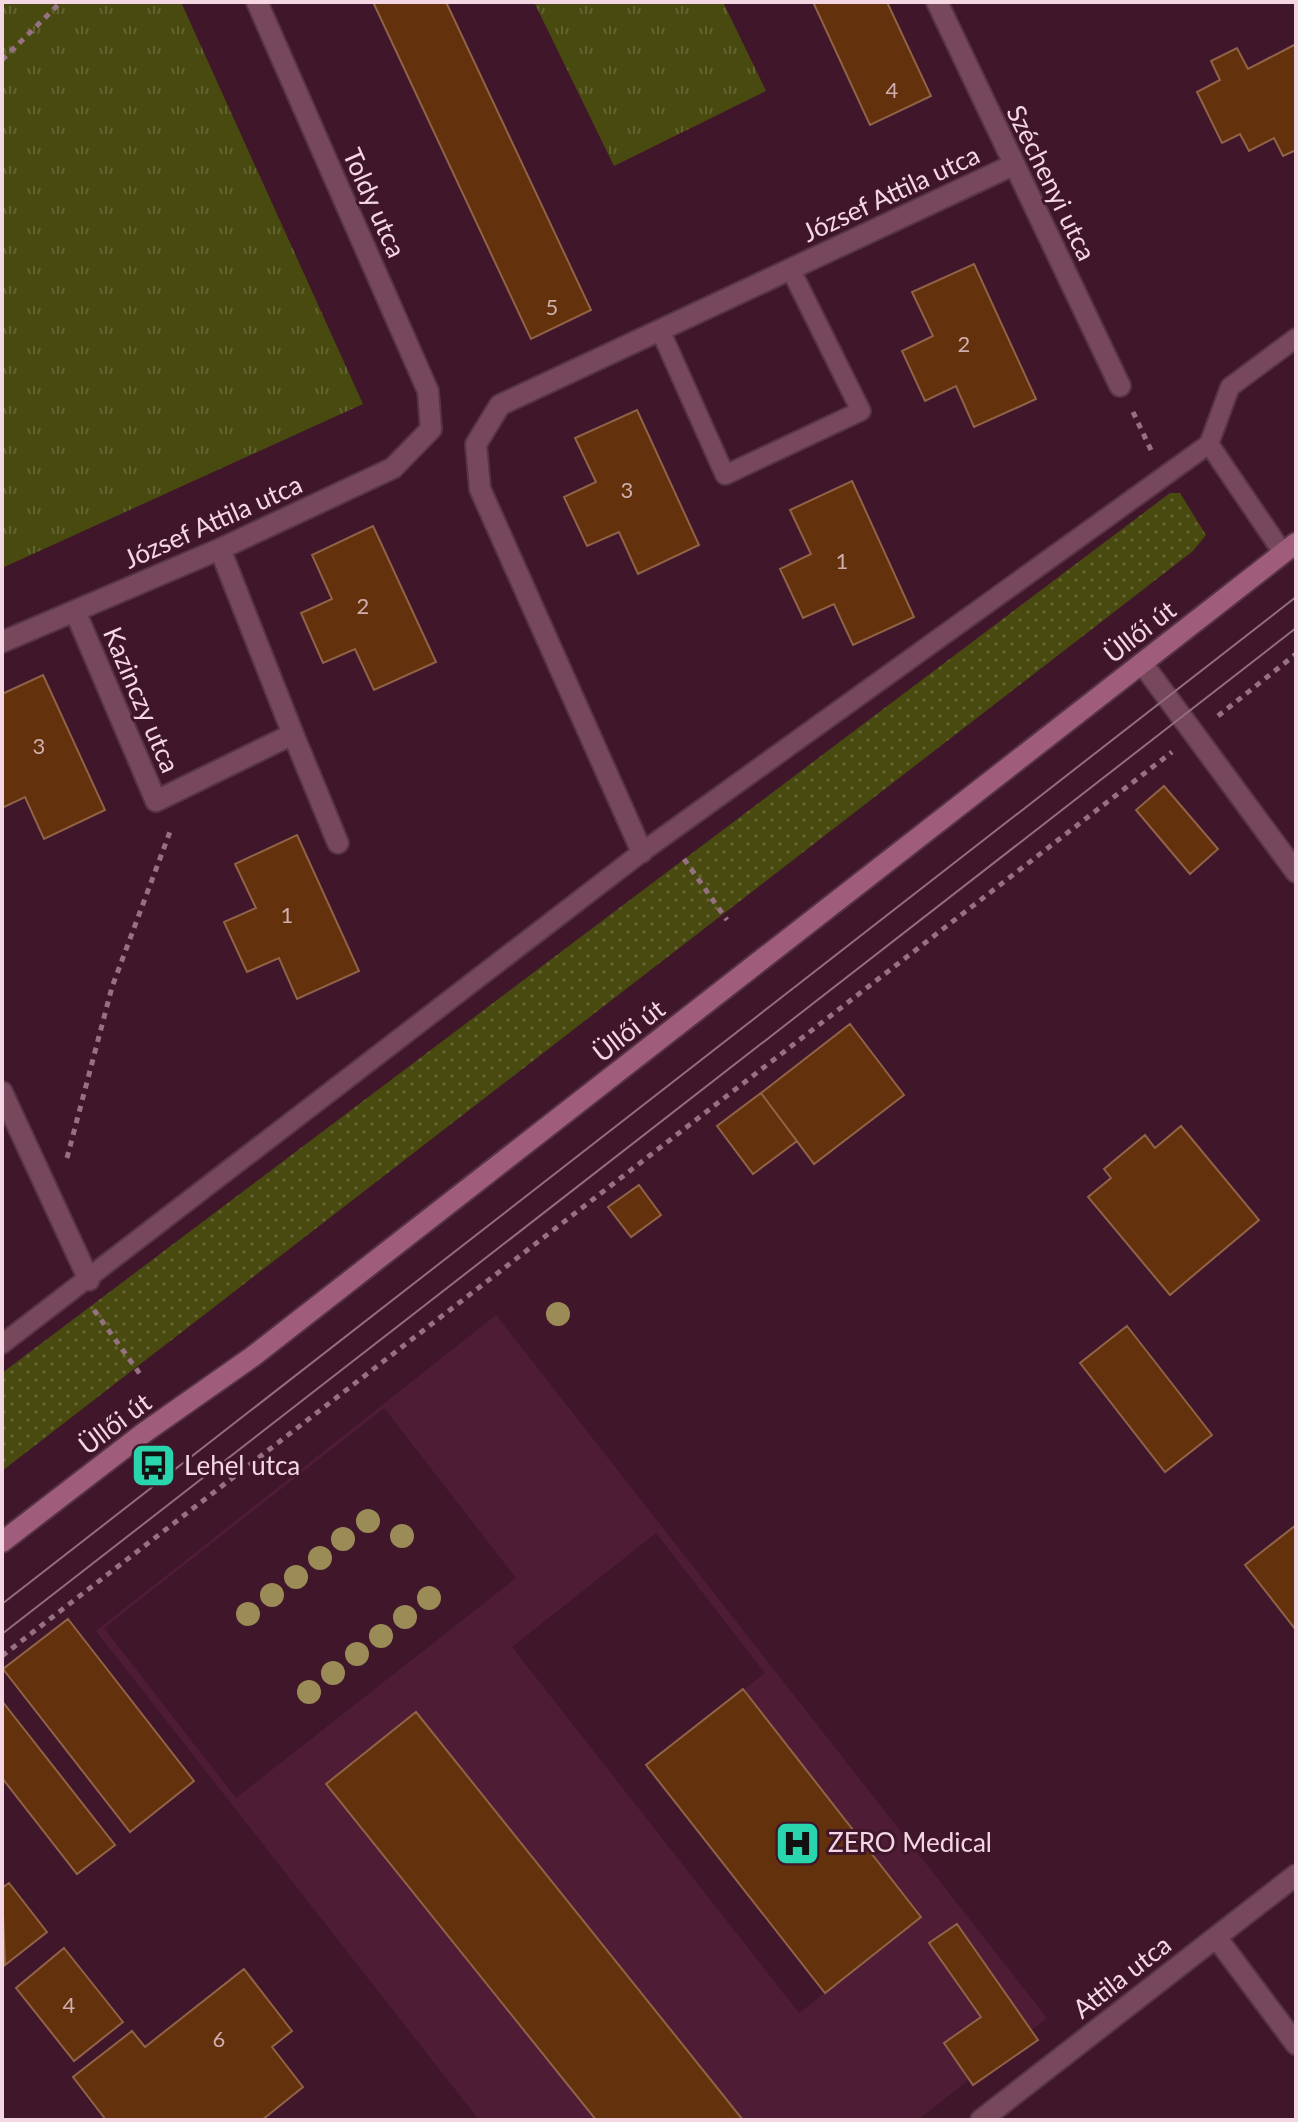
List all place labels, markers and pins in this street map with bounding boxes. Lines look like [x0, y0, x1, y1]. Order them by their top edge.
bus stop icon: Lehel utca [129, 1442, 177, 1490]
place label: Lehel utca [184, 1449, 300, 1481]
hospital icon: ZERO Medical [773, 1819, 821, 1867]
place label: ZERO Medical [828, 1826, 992, 1858]

